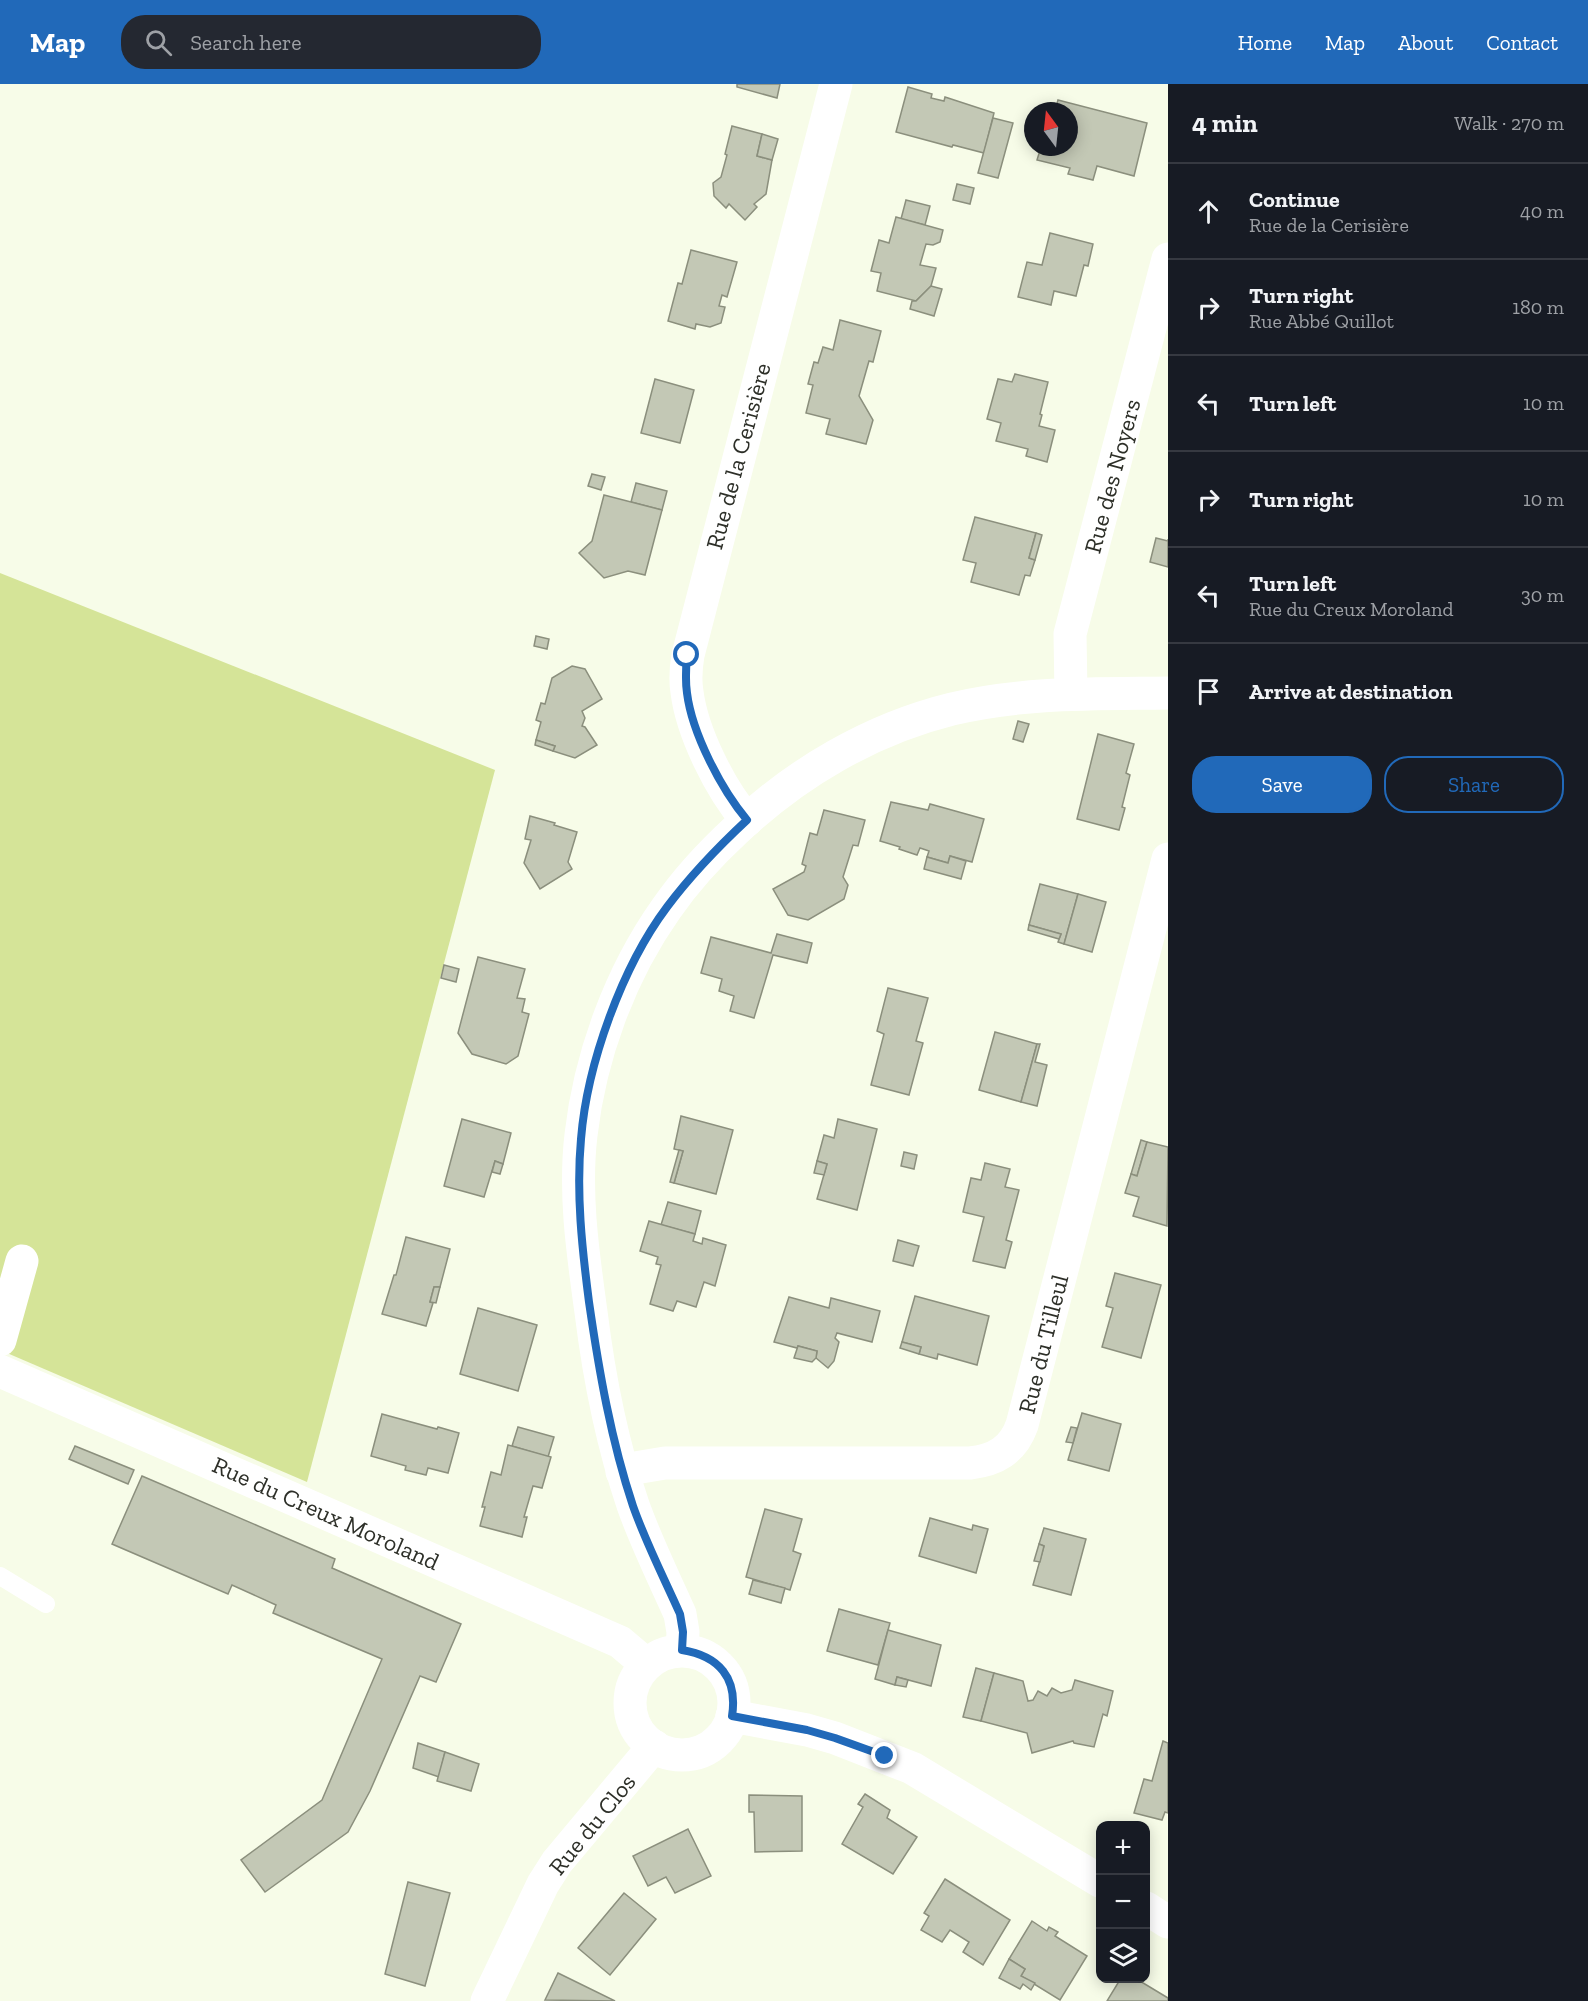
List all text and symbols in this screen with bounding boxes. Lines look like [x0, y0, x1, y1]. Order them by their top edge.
search box [121, 15, 541, 69]
text: Map [30, 26, 85, 59]
icon: search [142, 26, 175, 59]
text: Search here [190, 29, 302, 56]
text: Home [1238, 30, 1292, 55]
text: Map [1325, 30, 1365, 55]
text: About [1398, 30, 1453, 55]
text: Contact [1486, 30, 1558, 55]
north arrow [1024, 102, 1078, 156]
text: 4 min [1192, 107, 1258, 139]
text: Walk · 270 m [1454, 111, 1564, 135]
text: Continue [1249, 186, 1340, 213]
icon: ahead [1192, 195, 1225, 228]
text: 40 m [1520, 199, 1564, 223]
text: Rue de la Cerisière [1249, 213, 1409, 237]
text: Turn right [1249, 282, 1353, 309]
icon: right [1192, 291, 1225, 324]
text: 180 m [1512, 295, 1564, 319]
text: Rue Abbé Quillot [1249, 309, 1394, 333]
street label: Rue de la Cerisière [699, 360, 777, 552]
icon: left [1192, 387, 1225, 420]
text: Turn left [1249, 390, 1336, 417]
text: 10 m [1523, 391, 1564, 415]
street label: Rue des Noyers [1077, 396, 1147, 556]
icon: right [1192, 483, 1225, 516]
text: Turn right [1249, 486, 1353, 513]
text: 10 m [1523, 487, 1564, 511]
text: Turn left [1249, 570, 1336, 597]
icon: left [1192, 579, 1225, 612]
text: 30 m [1521, 583, 1564, 607]
text: Rue du Creux Moroland [1249, 597, 1454, 621]
route start [673, 641, 699, 667]
icon: arrive [1192, 675, 1225, 708]
text: Arrive at destination [1249, 678, 1452, 705]
button: Save [1192, 756, 1372, 813]
button: Share [1384, 756, 1564, 813]
street label: Rue du Tilleul [1012, 1272, 1074, 1416]
street label: Rue du Creux Moroland [208, 1450, 444, 1576]
route end [871, 1742, 897, 1768]
street label: Rue du Clos [542, 1768, 642, 1880]
map controls [1096, 1821, 1150, 1983]
button: + [1096, 1821, 1150, 1875]
button: − [1096, 1875, 1150, 1929]
button: layers [1096, 1929, 1150, 1983]

